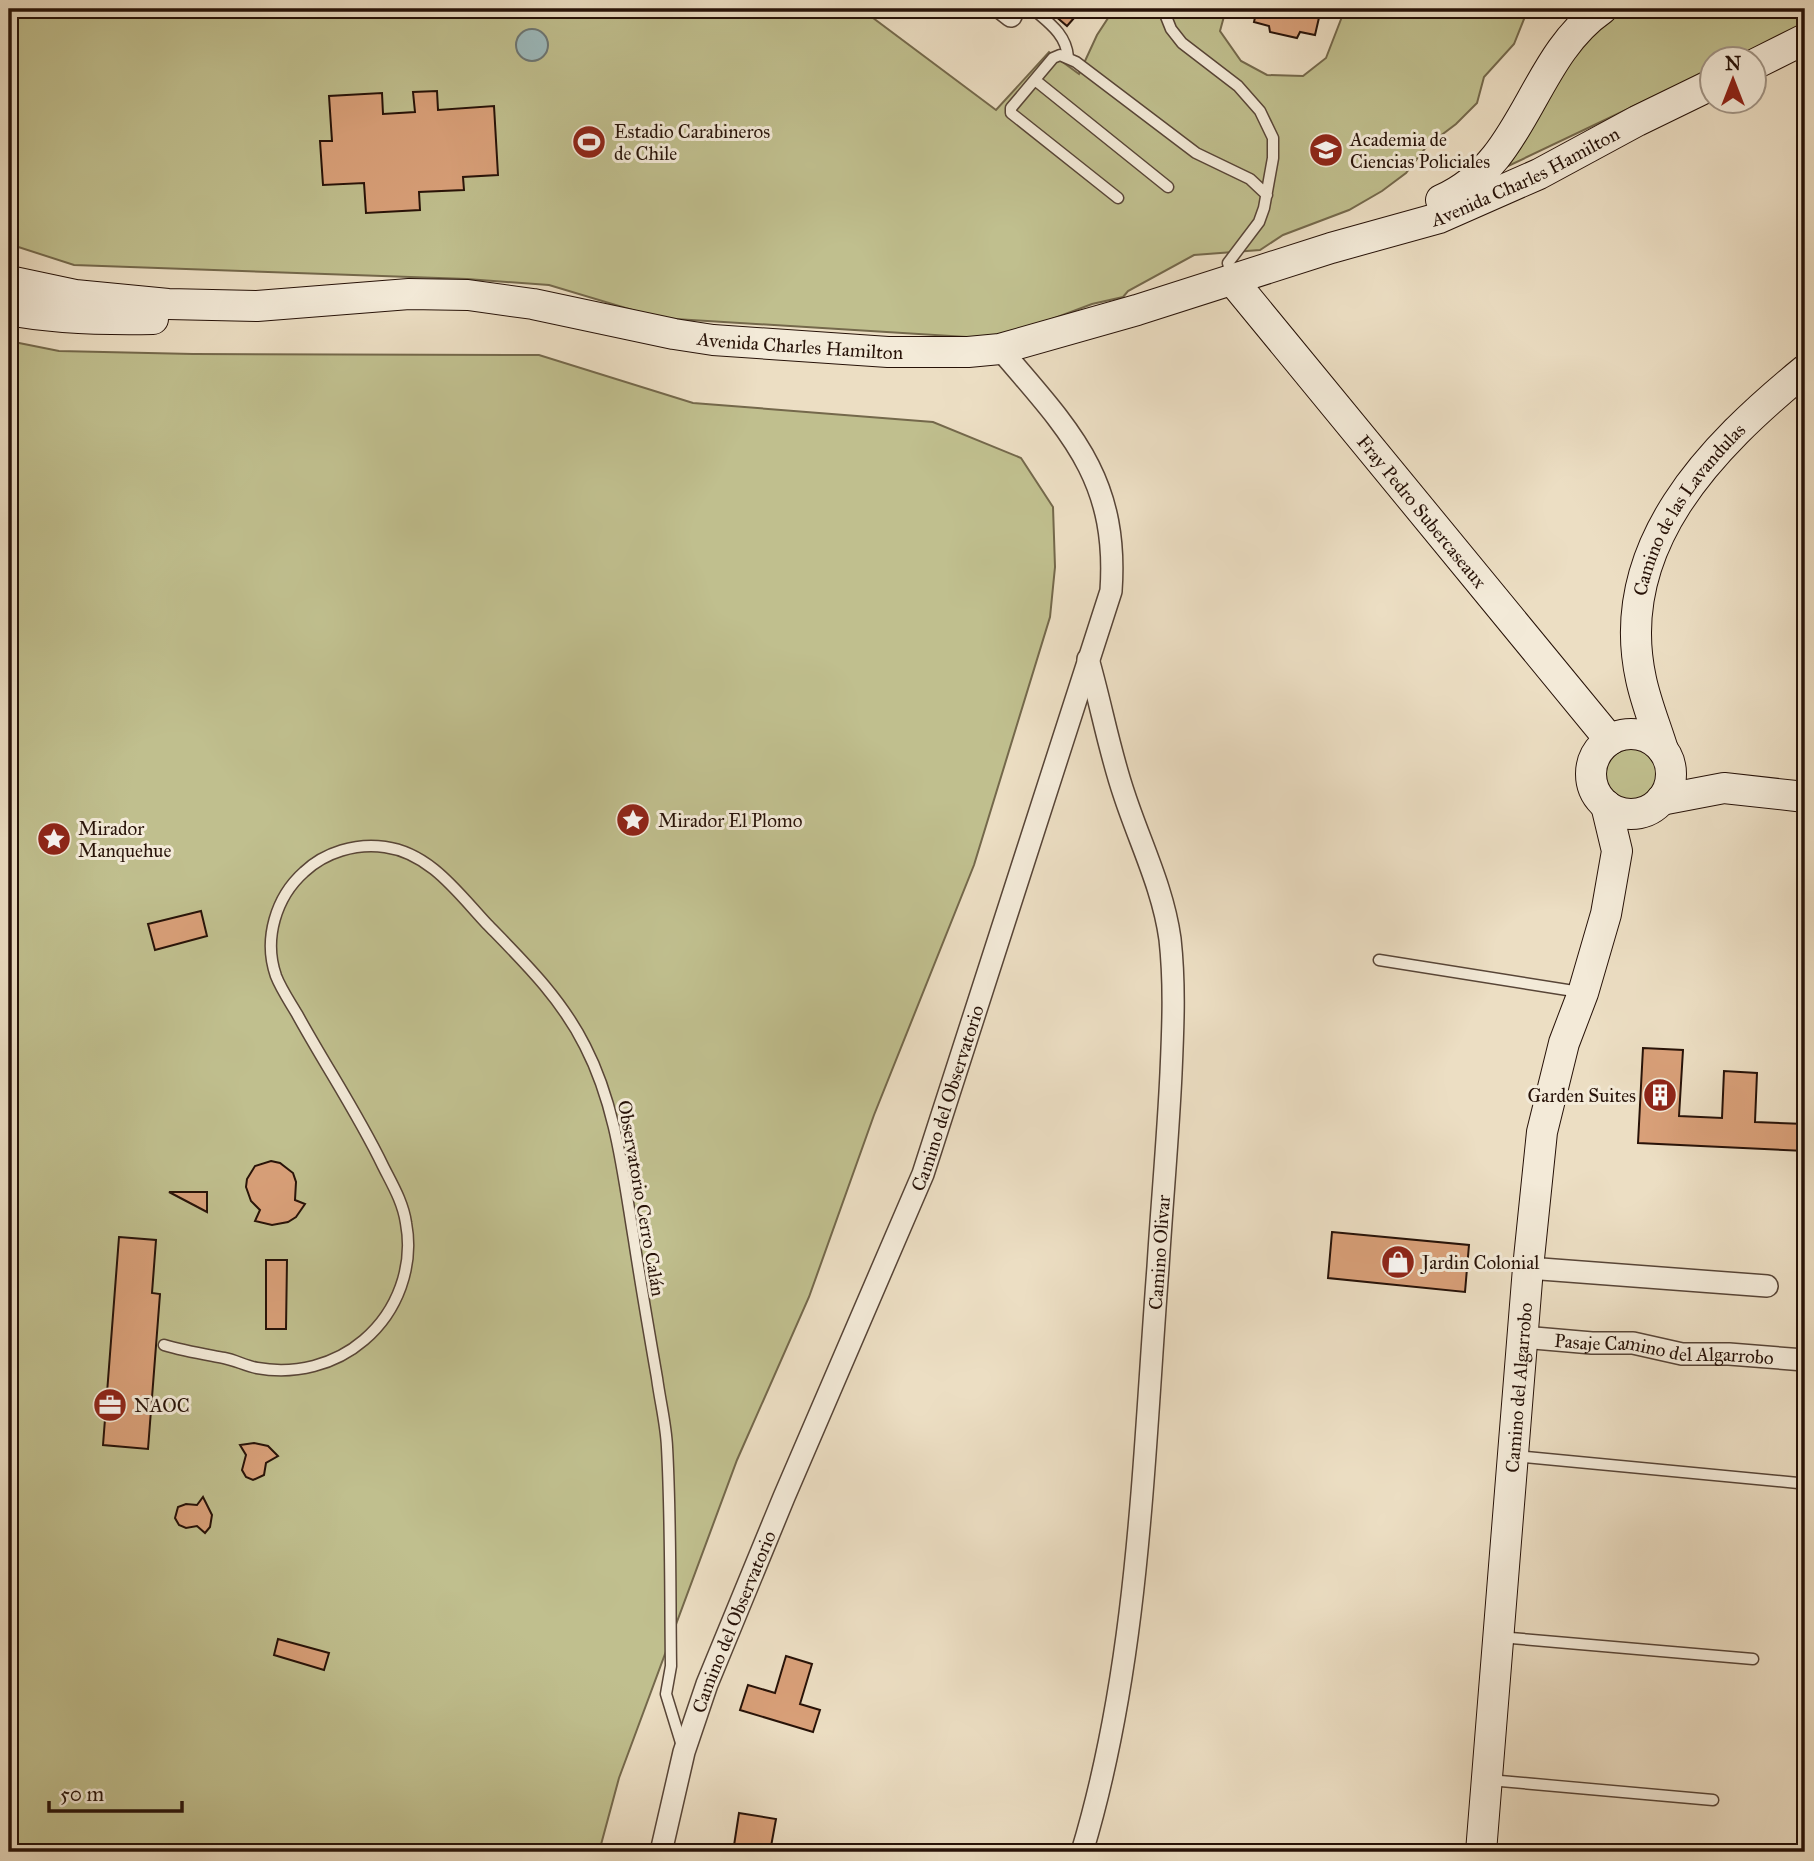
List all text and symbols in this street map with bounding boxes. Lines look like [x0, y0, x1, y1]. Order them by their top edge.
north arrow [1699, 46, 1769, 116]
text: N [1725, 52, 1741, 75]
place label: Estadio Carabineros de Chile [614, 120, 770, 165]
street label: Avenida Charles Hamilton [1428, 122, 1623, 232]
sports icon: Estadio Carabineros de Chile [570, 123, 608, 161]
place label: Academia de Ciencias Policiales [1349, 128, 1490, 173]
school or university icon: Academia de Ciencias Policiales [1307, 131, 1345, 169]
street label: Avenida Charles Hamilton [695, 327, 903, 364]
street label: Camino de las Lavandulas [1628, 418, 1750, 598]
street label: Fray Pedro Subercaseaux [1352, 430, 1492, 593]
place icon: Mirador El Plomo [614, 801, 652, 839]
place label: Mirador El Plomo [658, 809, 803, 832]
place label: Mirador Manquehue [78, 817, 171, 863]
place icon: Mirador Manquehue [35, 820, 73, 858]
street label: Camino del Observatorio [906, 1002, 989, 1195]
building icon: Garden Suites [1641, 1076, 1679, 1114]
place label: Garden Suites [1527, 1084, 1636, 1107]
street label: Observatorio Cerro Calán [613, 1098, 670, 1298]
street label: Camino Olivar [1144, 1193, 1175, 1310]
shop icon: Jardin Colonial [1379, 1243, 1417, 1281]
place label: Jardin Colonial [1420, 1251, 1540, 1275]
street label: Camino del Algarrobo [1501, 1301, 1537, 1474]
street label: Pasaje Camino del Algarrobo [1553, 1329, 1775, 1370]
office icon: NAOC [91, 1386, 129, 1424]
place label: NAOC [134, 1394, 190, 1417]
street label: Camino del Observatorio [687, 1527, 781, 1716]
scale bar [49, 1770, 182, 1814]
text: 50 m [60, 1781, 105, 1807]

